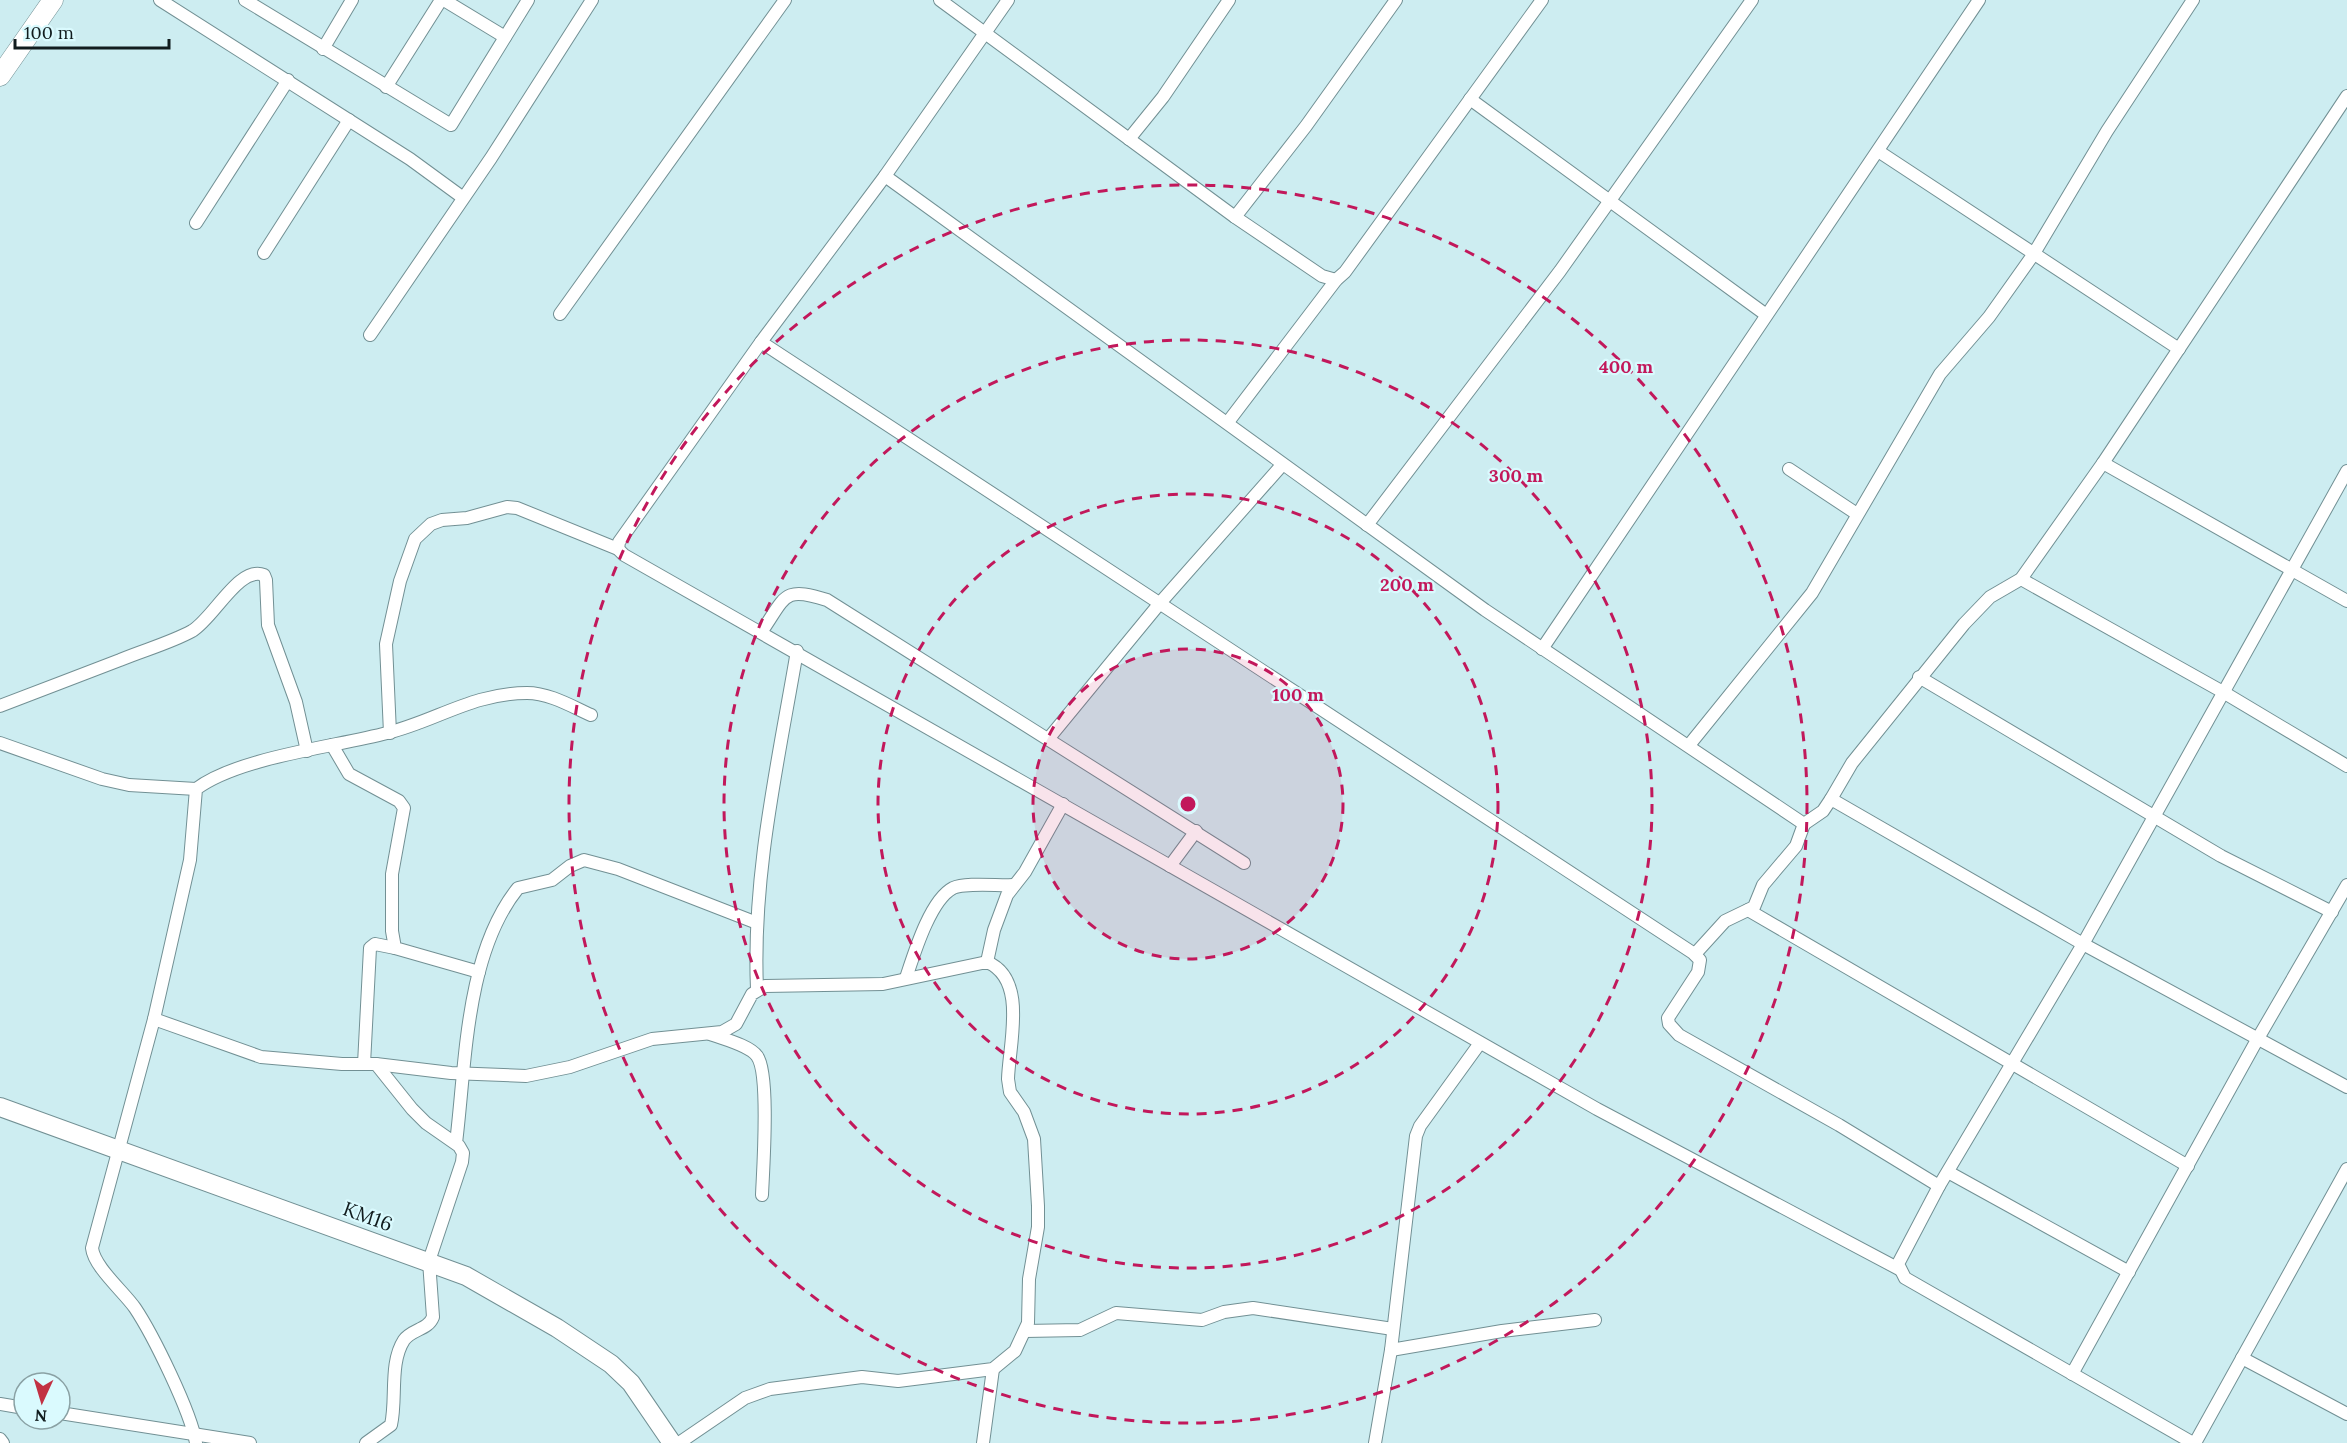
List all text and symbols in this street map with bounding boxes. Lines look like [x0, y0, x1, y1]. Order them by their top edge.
scale bar [15, 12, 170, 50]
text: 100 m [24, 21, 74, 44]
text: 400 m [1599, 355, 1653, 378]
text: 300 m [1489, 464, 1544, 487]
text: 200 m [1380, 573, 1434, 596]
text: 100 m [1272, 683, 1324, 706]
centre of rings [1178, 794, 1198, 814]
street label: KM16 [340, 1196, 396, 1236]
north arrow [12, 1371, 72, 1431]
text: N [34, 1406, 48, 1426]

